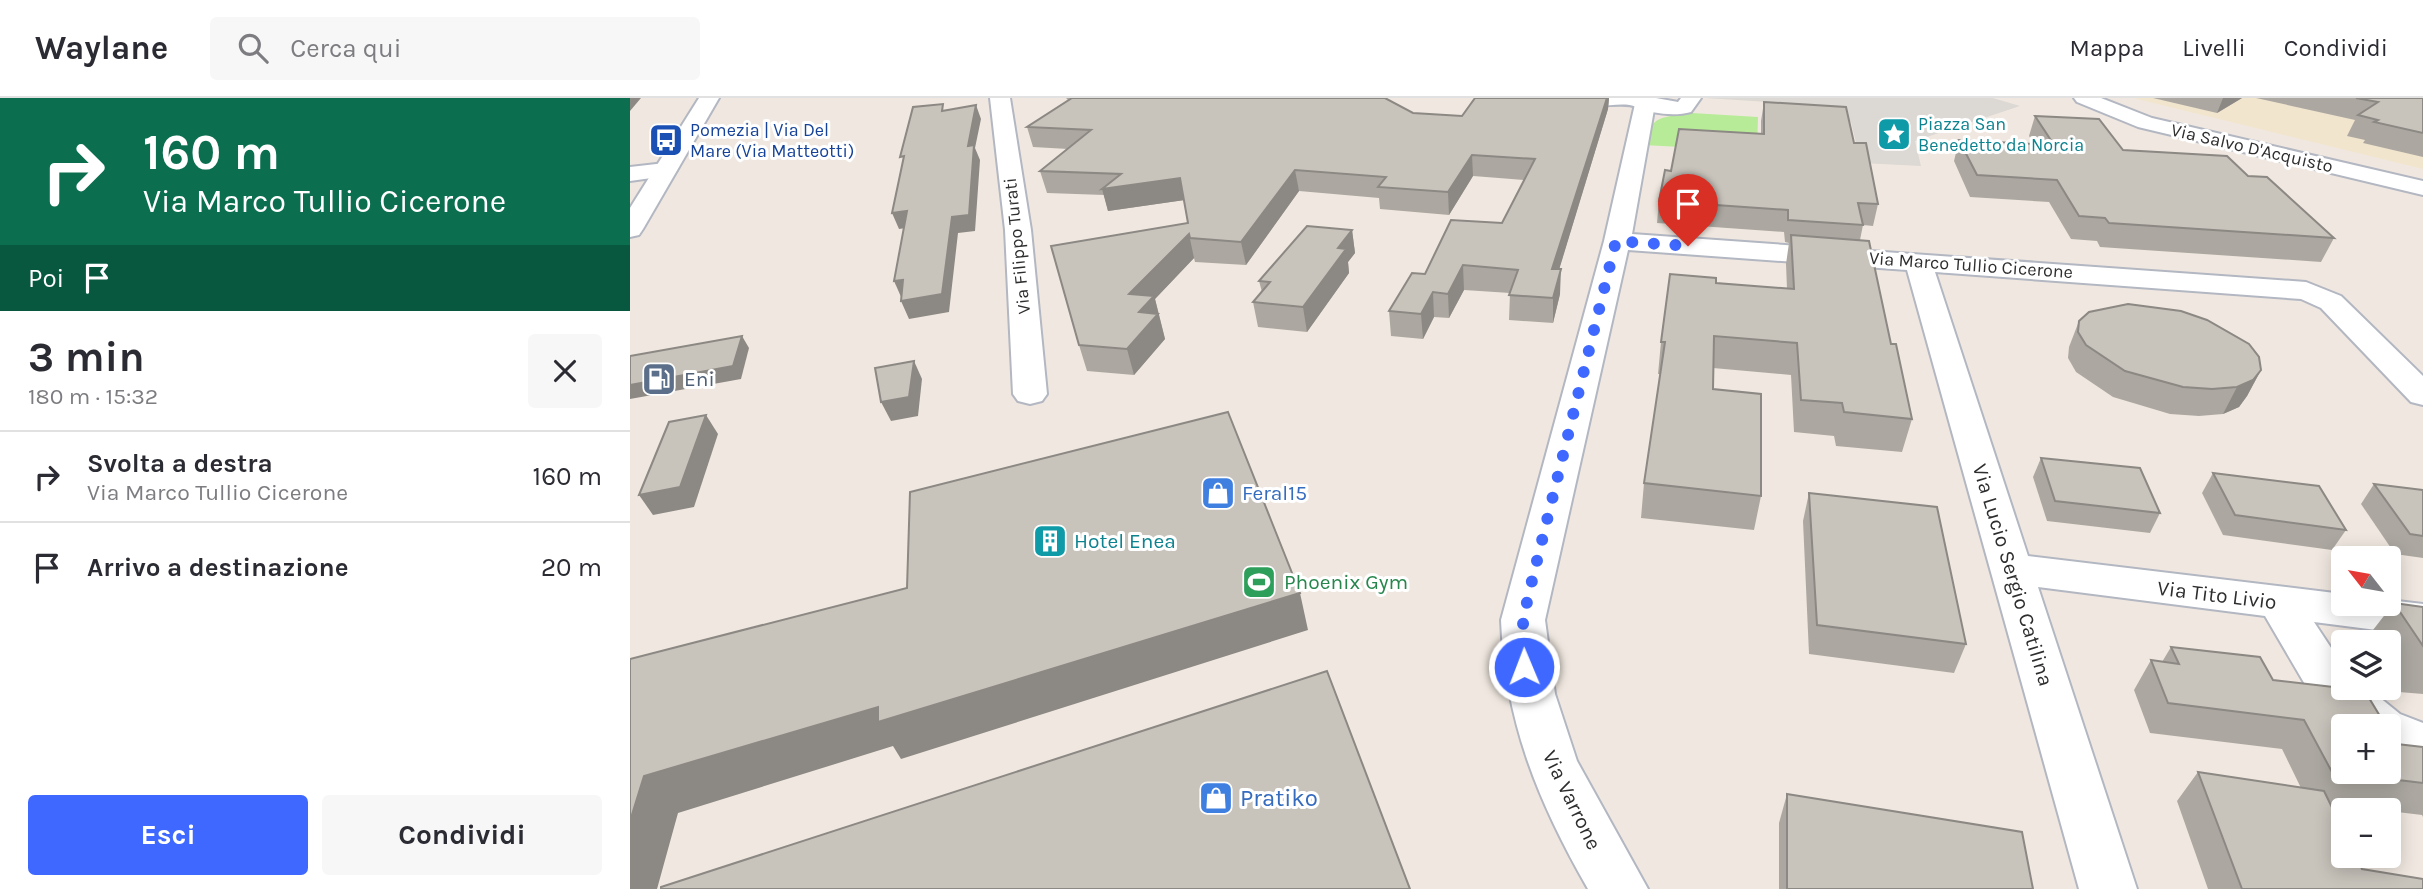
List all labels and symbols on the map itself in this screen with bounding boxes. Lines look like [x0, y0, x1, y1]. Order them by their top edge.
place label: Piazza San Benedetto da Norcia [1918, 113, 2084, 156]
place icon: Piazza San Benedetto da Norcia [1875, 115, 1913, 153]
place label: Pomezia | Via Del Mare (Via Matteotti) [690, 119, 854, 162]
street label: Via Salvo D'Acquisto [2169, 119, 2335, 177]
bus stop icon: Pomezia | Via Del Mare (Via Matteotti) [647, 121, 685, 159]
pin [1658, 174, 1718, 246]
street label: Via Filippo Turati [999, 177, 1035, 315]
street label: Via Marco Tullio Cicerone [1868, 247, 2074, 283]
fuel station icon: Eni [640, 360, 678, 398]
place label: Eni [684, 367, 715, 391]
street label: Via Lucio Sergio Catilina [1968, 461, 2058, 689]
shop icon: Feral15 [1199, 474, 1237, 512]
place label: Feral15 [1242, 481, 1307, 505]
building icon: Hotel Enea [1031, 522, 1069, 560]
place label: Hotel Enea [1074, 529, 1176, 553]
north arrow [2331, 546, 2401, 616]
sports icon: Phoenix Gym [1240, 563, 1278, 601]
place label: Phoenix Gym [1284, 570, 1408, 594]
street label: Via Tito Livio [2156, 576, 2278, 614]
position arrow [1487, 630, 1561, 704]
street label: Via Varrone [1538, 746, 1606, 854]
shop icon: Pratiko [1197, 779, 1235, 817]
place label: Pratiko [1240, 784, 1318, 812]

